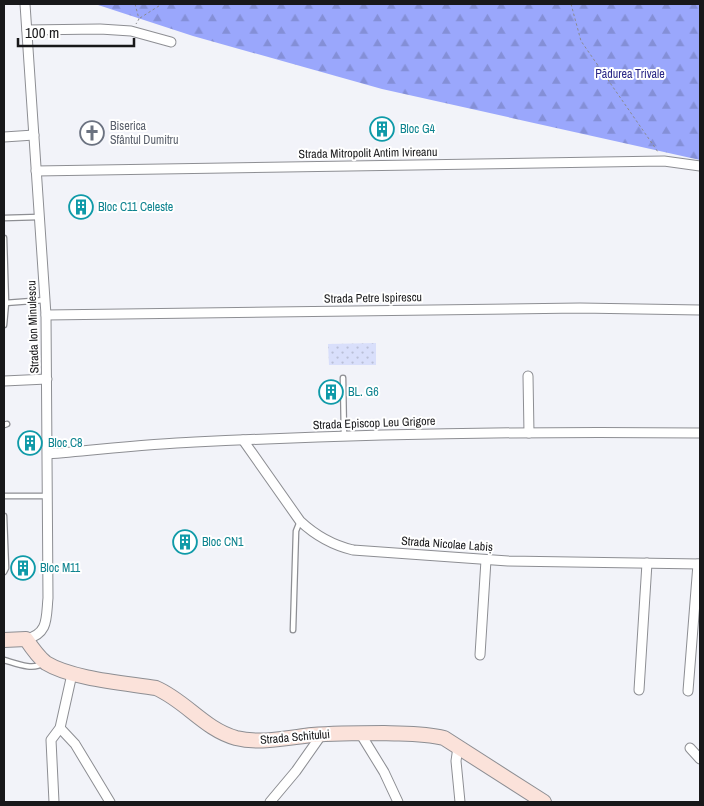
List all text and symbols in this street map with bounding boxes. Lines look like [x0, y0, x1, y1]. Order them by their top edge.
scale bar [18, 15, 134, 47]
text: 100 m [25, 22, 59, 43]
park label: Pădurea Trivale [595, 66, 665, 82]
building icon: Bloc G4 [369, 116, 395, 142]
place label: Biserica Sfântul Dumitru [110, 118, 178, 148]
church icon: Biserica Sfântul Dumitru [79, 120, 105, 146]
place label: Bloc G4 [400, 121, 436, 137]
street label: Strada Mitropolit Antim Ivireanu [298, 144, 438, 162]
building icon: Bloc C11 Celeste [68, 194, 94, 220]
place label: Bloc C11 Celeste [98, 199, 173, 215]
street label: Strada Ion Minulescu [23, 280, 43, 374]
street label: Strada Petre Ispirescu [324, 289, 422, 307]
building icon: BL. G6 [318, 379, 344, 405]
place label: BL. G6 [348, 384, 379, 400]
street label: Strada Episcop Leu Grigore [312, 413, 436, 433]
building icon: Bloc C8 [17, 430, 43, 456]
place label: Bloc C8 [48, 435, 82, 451]
building icon: Bloc CN1 [172, 529, 198, 555]
street label: Strada Nicolae Labiș [401, 533, 493, 555]
place label: Bloc CN1 [202, 534, 244, 550]
building icon: Bloc M11 [10, 555, 36, 581]
place label: Bloc M11 [40, 560, 81, 576]
street label: Strada Schitului [259, 726, 331, 748]

